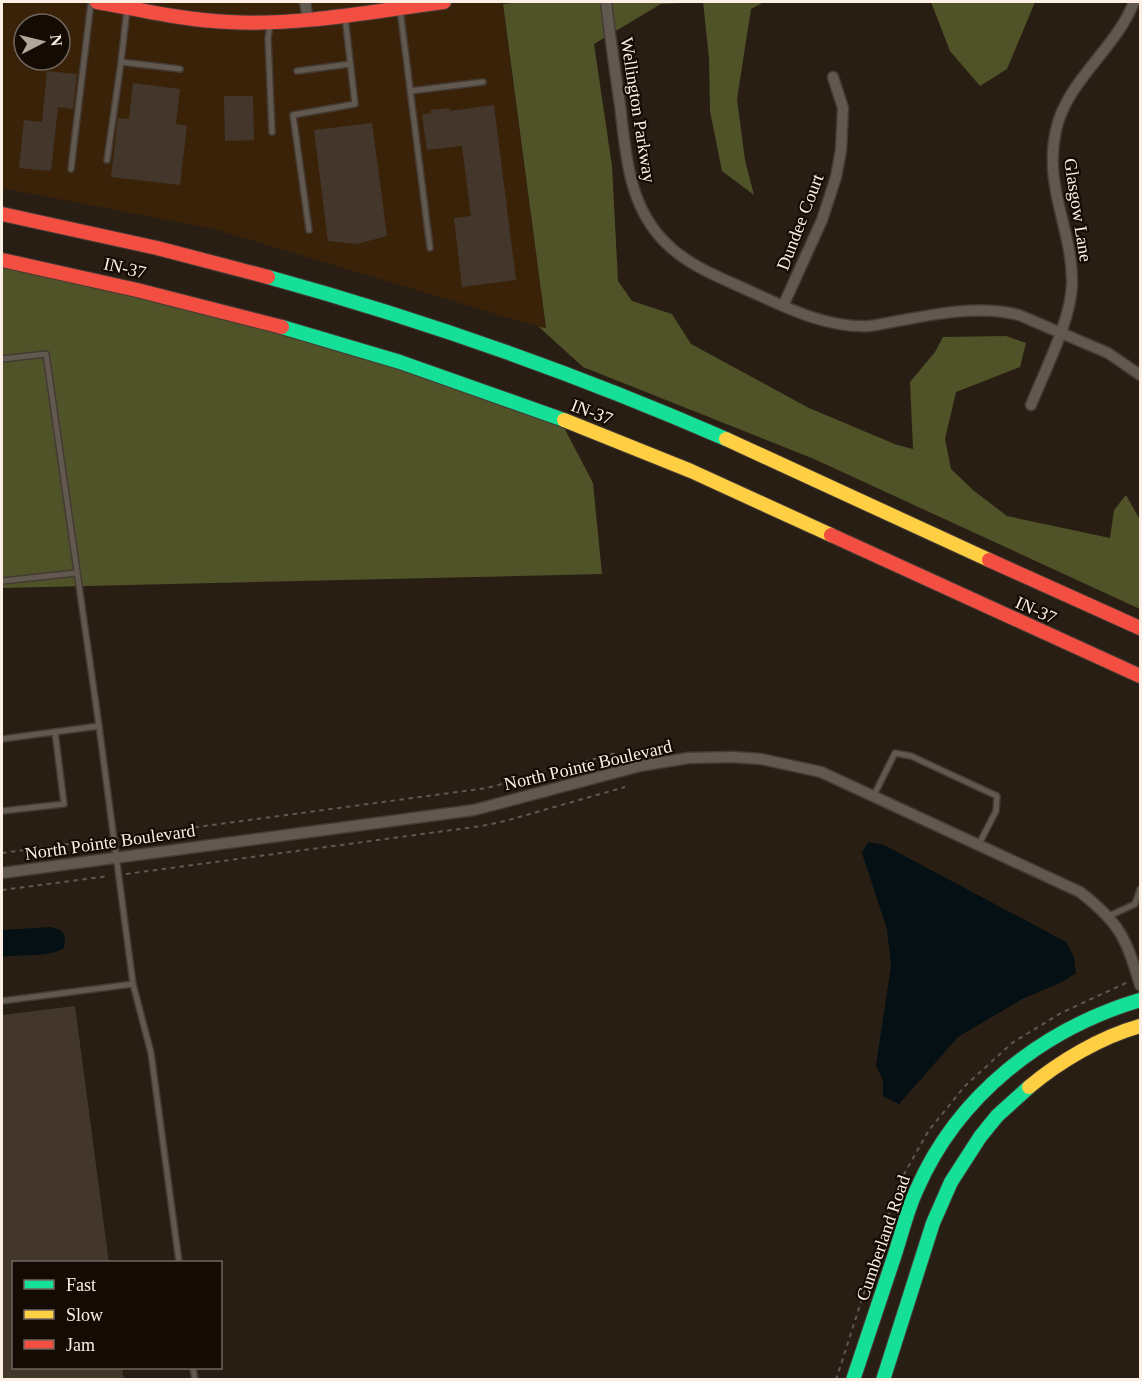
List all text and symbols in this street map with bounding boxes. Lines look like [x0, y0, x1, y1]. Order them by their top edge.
north arrow [12, 12, 72, 72]
text: N [47, 33, 66, 47]
street label: Wellington Parkway [617, 36, 659, 184]
street label: Glasgow Lane [1060, 157, 1096, 263]
street label: Dundee Court [772, 171, 828, 273]
street label: IN-37 [102, 253, 148, 283]
street label: IN-37 [568, 395, 616, 429]
street label: IN-37 [1012, 592, 1060, 628]
street label: North Pointe Boulevard [502, 736, 674, 794]
street label: North Pointe Boulevard [23, 820, 197, 864]
street label: Cumberland Road [852, 1173, 914, 1303]
legend [12, 1261, 222, 1369]
text: Fast [66, 1275, 96, 1295]
text: Slow [66, 1305, 103, 1325]
text: Jam [66, 1335, 95, 1355]

